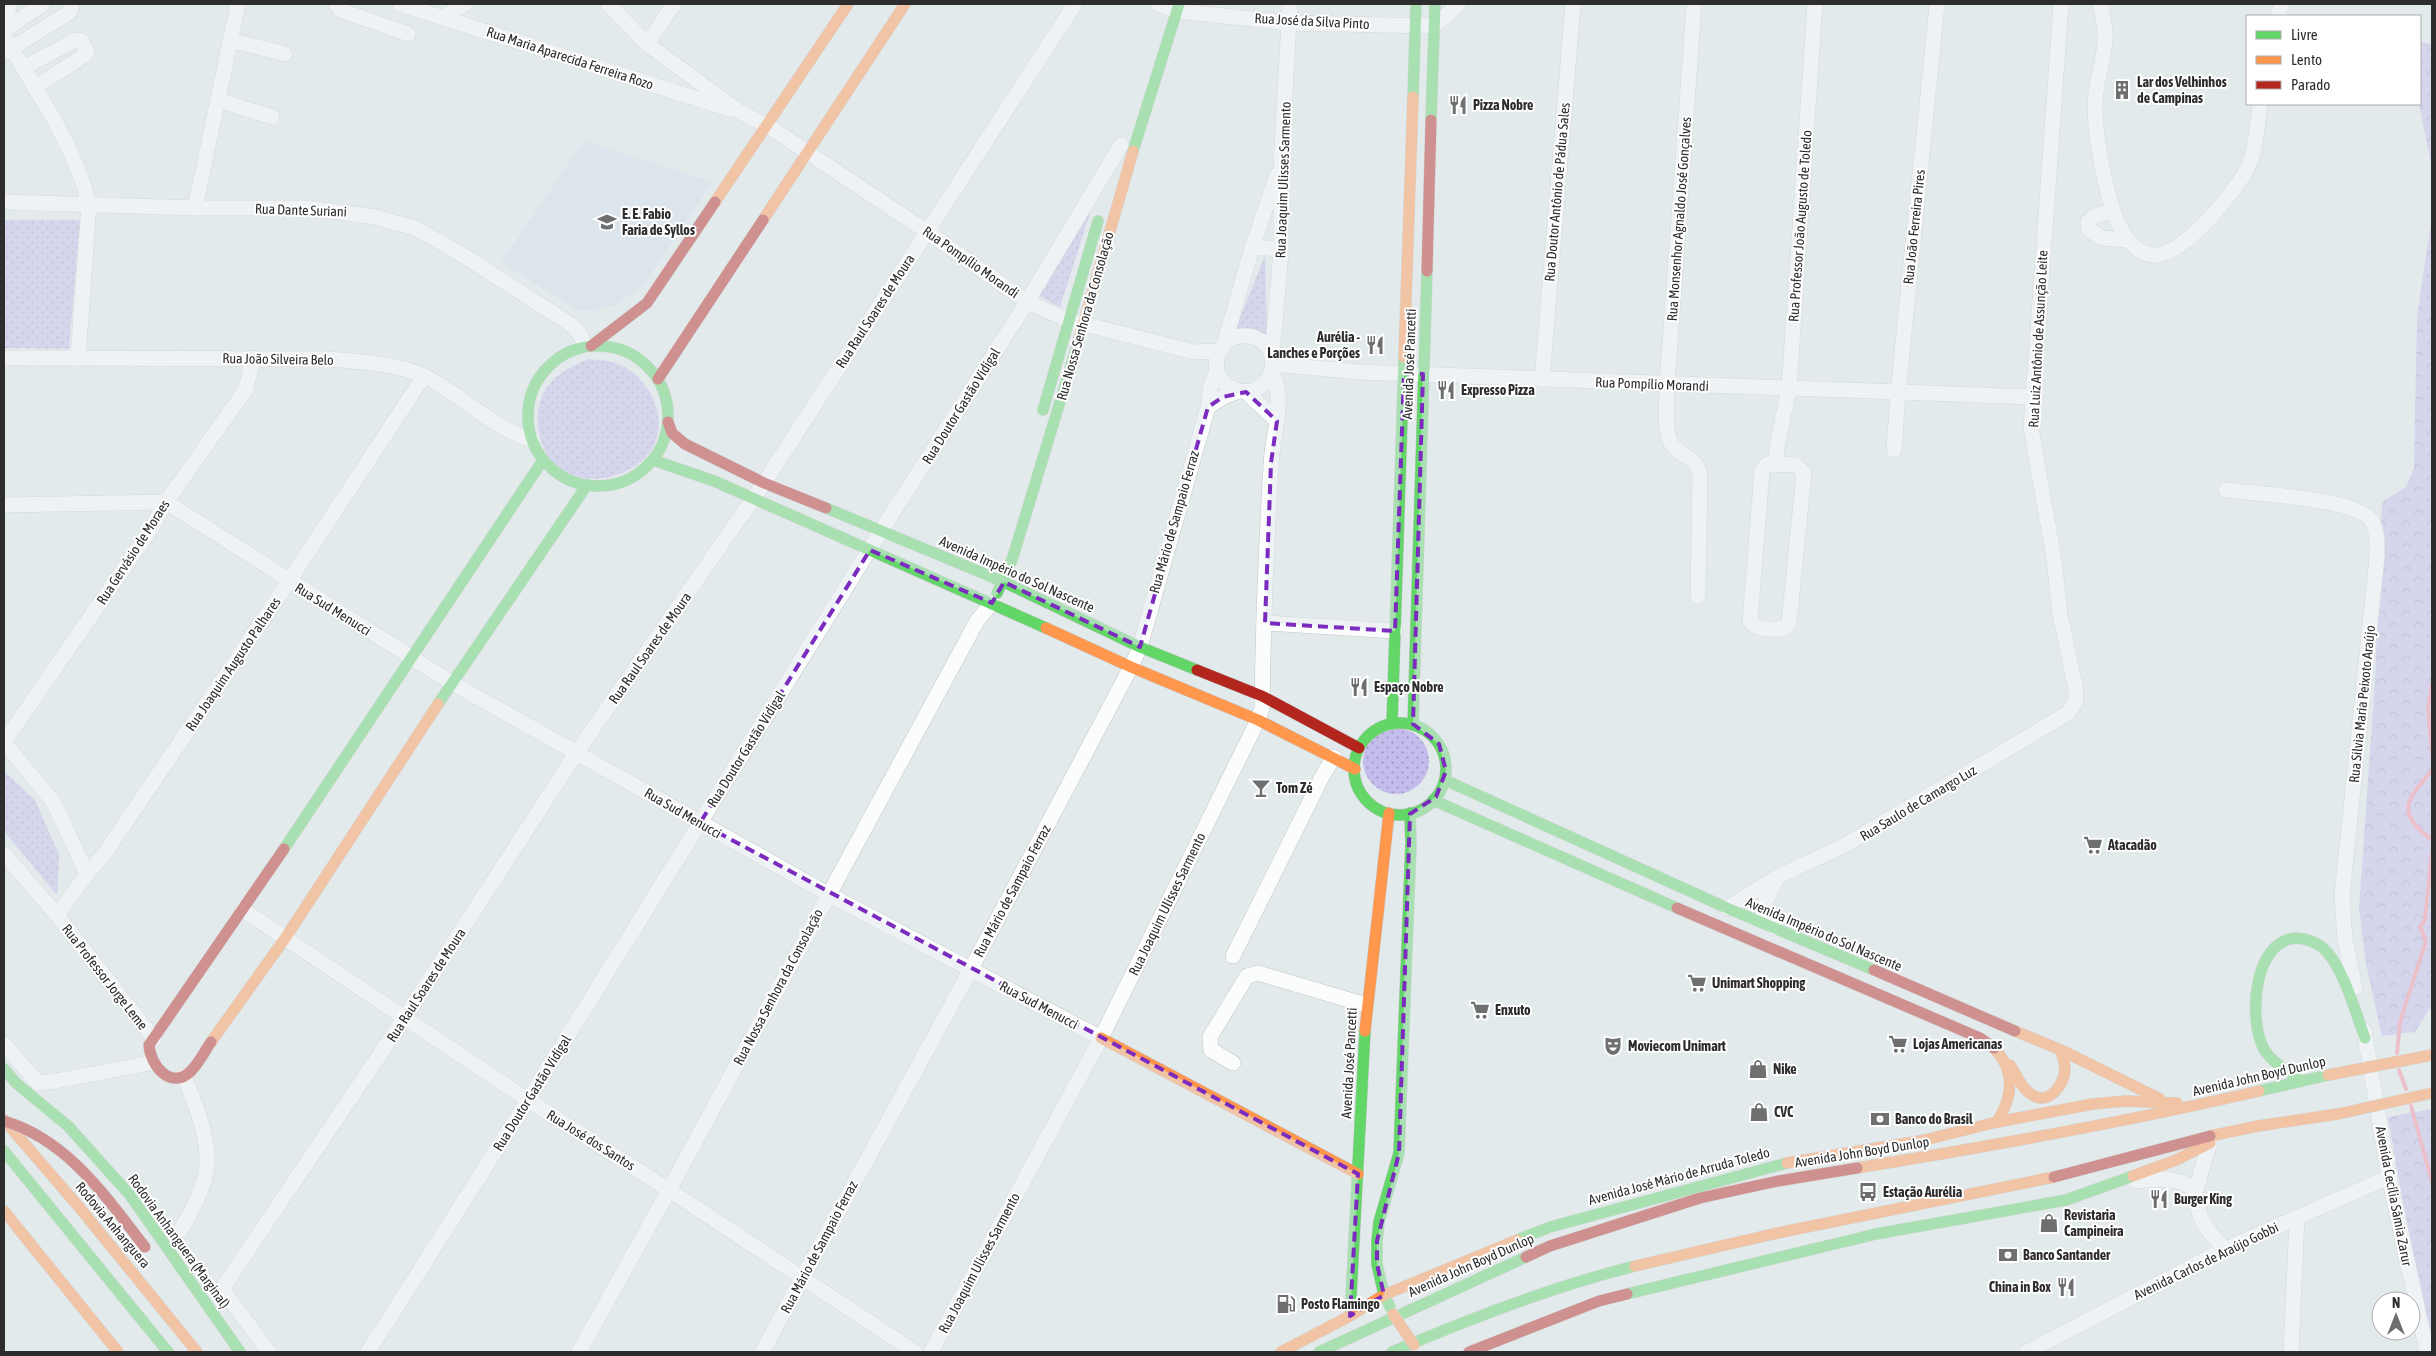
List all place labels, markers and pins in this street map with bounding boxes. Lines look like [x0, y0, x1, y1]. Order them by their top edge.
place label: Lar dos Velhinhos de Campinas [2137, 74, 2227, 106]
building icon: Lar dos Velhinhos de Campinas [2111, 79, 2133, 101]
restaurant icon: Pizza Nobre [1447, 94, 1469, 116]
place label: Pizza Nobre [1473, 97, 1533, 113]
place label: E. E. Fabio Faria de Syllos [622, 206, 695, 238]
school or university icon: E. E. Fabio Faria de Syllos [596, 211, 618, 233]
place label: Aurélia - Lanches e Porções [1267, 329, 1360, 361]
restaurant icon: Aurélia - Lanches e Porções [1364, 334, 1386, 356]
restaurant icon: Expresso Pizza [1435, 379, 1457, 401]
place label: Expresso Pizza [1461, 382, 1535, 398]
restaurant icon: Espaço Nobre [1348, 676, 1370, 698]
place label: Espaço Nobre [1374, 679, 1444, 695]
bar icon: Tom Zé [1250, 777, 1272, 799]
place label: Tom Zé [1276, 780, 1313, 796]
supermarket icon: Atacadão [2082, 834, 2104, 856]
place label: Atacadão [2107, 837, 2157, 853]
supermarket icon: Unimart Shopping [1686, 972, 1708, 994]
place label: Unimart Shopping [1712, 975, 1806, 991]
supermarket icon: Enxuto [1469, 999, 1491, 1021]
place label: Enxuto [1495, 1002, 1531, 1018]
supermarket icon: Lojas Americanas [1887, 1033, 1909, 1055]
theatre icon: Moviecom Unimart [1602, 1035, 1624, 1057]
place label: Lojas Americanas [1913, 1036, 2002, 1052]
place label: Moviecom Unimart [1628, 1038, 1726, 1054]
shop icon: Nike [1747, 1058, 1769, 1080]
place label: Nike [1773, 1061, 1797, 1077]
shop icon: CVC [1748, 1101, 1770, 1123]
place label: CVC [1774, 1104, 1794, 1120]
bank icon: Banco do Brasil [1869, 1108, 1891, 1130]
place label: Banco do Brasil [1895, 1111, 1973, 1127]
bus stop icon: Estação Aurélia [1857, 1181, 1879, 1203]
place label: Estação Aurélia [1883, 1184, 1963, 1200]
restaurant icon: Burger King [2148, 1188, 2170, 1210]
place label: Burger King [2174, 1191, 2233, 1207]
place label: Revistaria Campineira [2064, 1207, 2124, 1239]
shop icon: Revistaria Campineira [2038, 1212, 2060, 1234]
bank icon: Banco Santander [1997, 1244, 2019, 1266]
place label: Banco Santander [2023, 1247, 2111, 1263]
restaurant icon: China in Box [2055, 1276, 2077, 1298]
place label: China in Box [1989, 1279, 2051, 1295]
fuel station icon: Posto Flamingo [1275, 1293, 1297, 1315]
place label: Posto Flamingo [1301, 1296, 1380, 1312]

